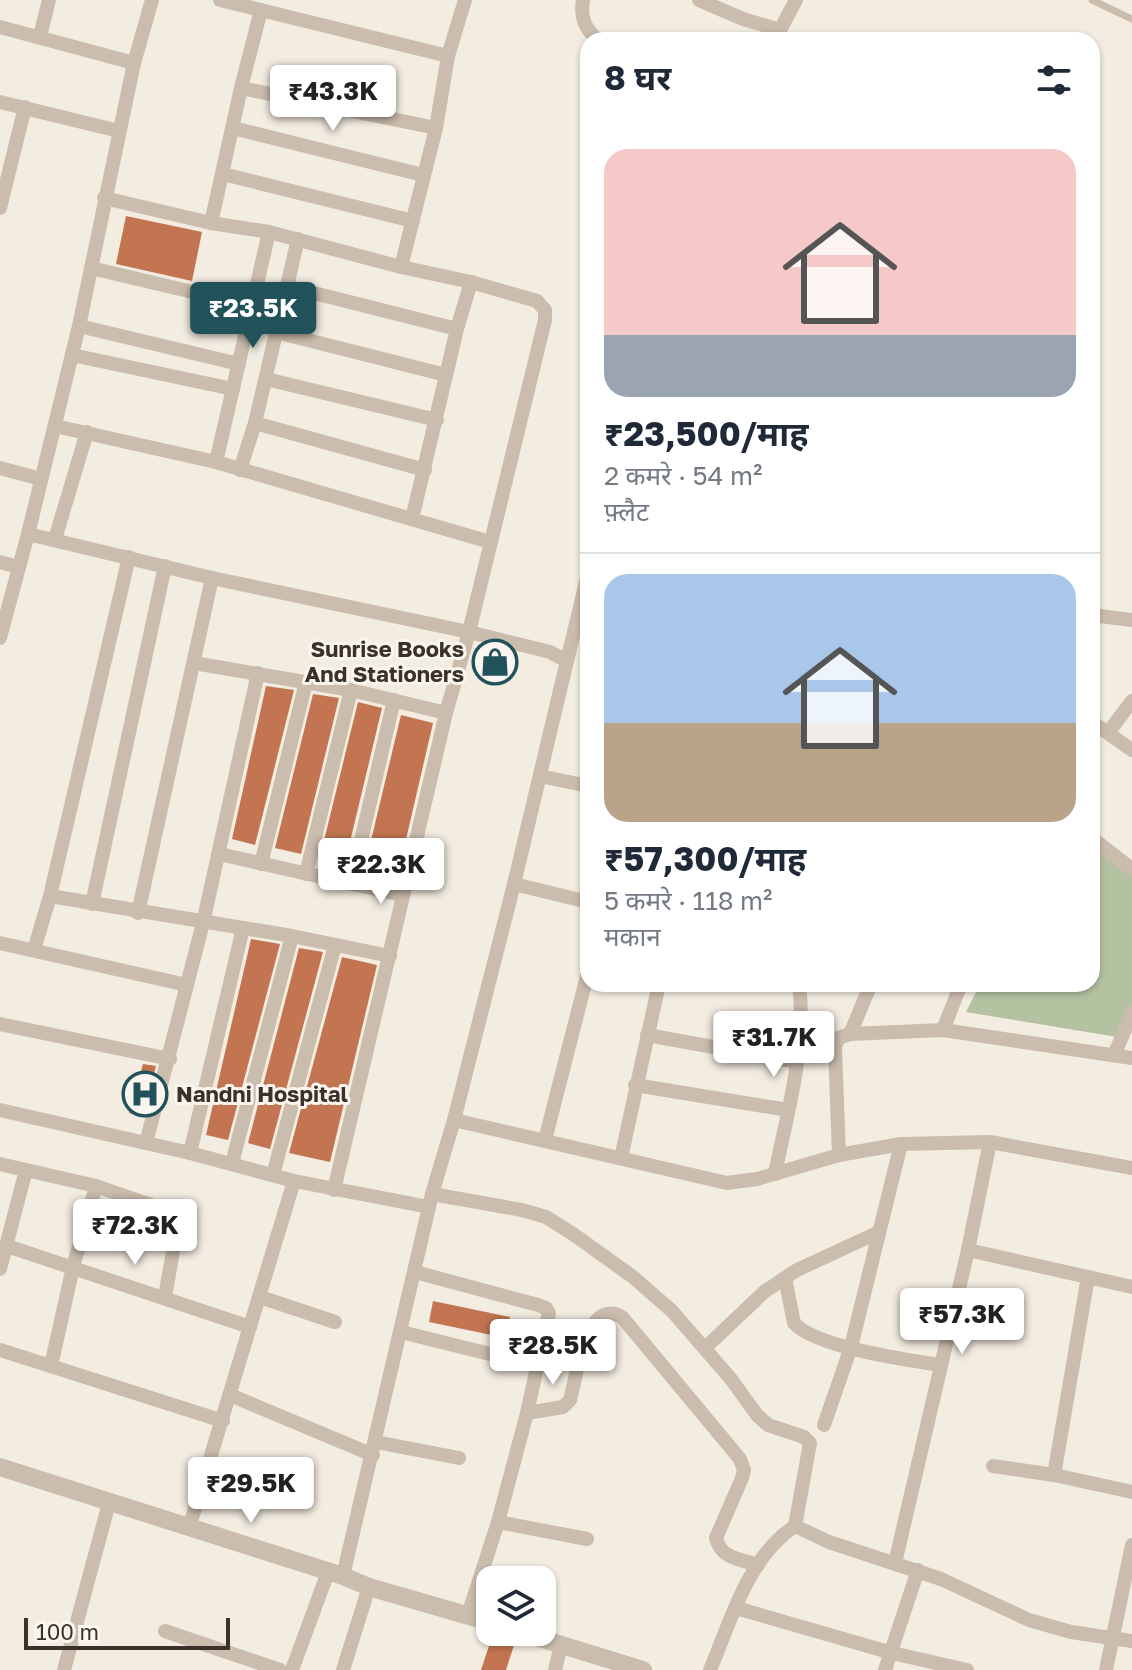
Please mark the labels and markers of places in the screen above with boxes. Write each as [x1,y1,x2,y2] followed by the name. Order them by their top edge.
[268,65,398,133] pin: ₹43.3K
[188,282,318,350] pin: ₹23.5K
[305,635,464,687] place label: Sunrise Books And Stationers
[471,638,519,686] shop icon: Sunrise Books And Stationers
[316,838,446,906] pin: ₹22.3K
[709,1011,839,1079] pin: ₹31.7K
[121,1070,169,1118] hospital icon: Nandni Hospital
[176,1080,348,1107] place label: Nandni Hospital
[70,1199,200,1267] pin: ₹72.3K
[897,1288,1027,1356] pin: ₹57.3K
[488,1319,618,1387] pin: ₹28.5K
[186,1457,316,1525] pin: ₹29.5K

